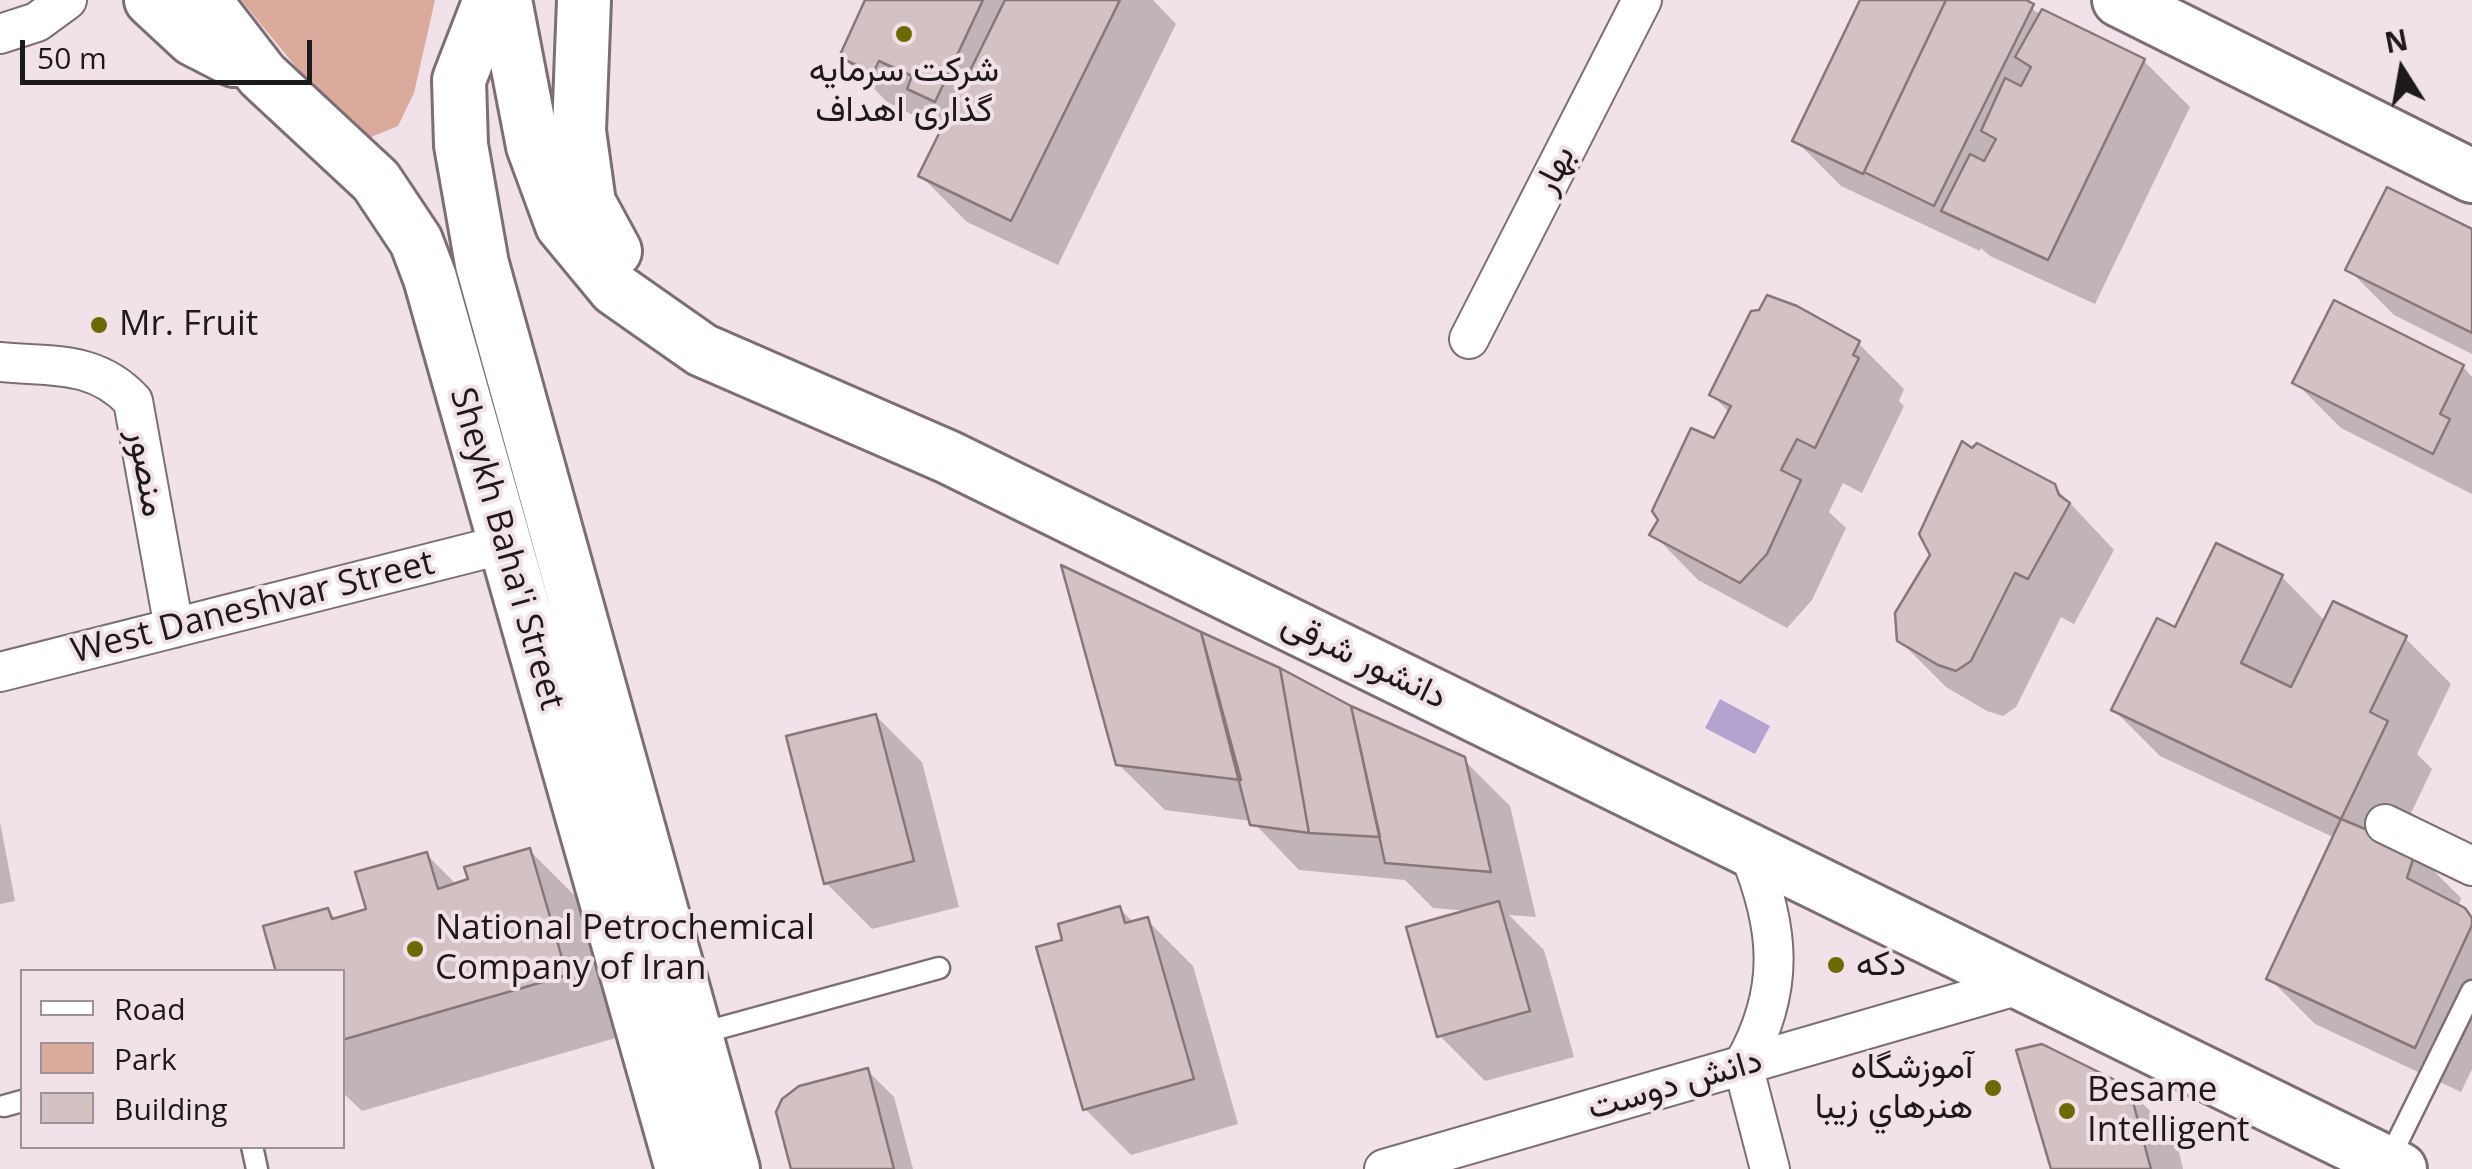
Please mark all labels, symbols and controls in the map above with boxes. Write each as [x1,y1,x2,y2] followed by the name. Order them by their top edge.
[25,20,318,82] scale bar
[2352,20,2452,120] north arrow
[2381,20,2411,61] text: N
[893,23,915,45] marker: شرکت سرمایه گذاری اهداف
[37,37,107,78] text: 50 m
[809,50,999,132] place label: شرکت سرمایه گذاری اهداف
[1525,139,1585,201] street label: بهار
[119,304,258,346] place label: Mr. Fruit
[88,314,110,336] marker: Mr. Fruit
[440,383,572,715] street label: Sheykh Baha'i Street
[118,426,174,520] street label: منصور
[67,543,439,673] street label: West Daneshvar Street
[1275,603,1453,719] street label: دانشور شرقی
[435,908,815,990] place label: National Petrochemical Company of Iran
[404,938,426,960] marker: National Petrochemical Company of Iran
[1856,944,1906,986] place label: دکه
[1825,954,1847,976] marker: دکه
[20,969,345,1149] legend
[114,988,186,1029] text: Road
[114,1038,177,1079] text: Park
[1583,1040,1767,1130] street label: دانش دوست
[1815,1047,1973,1129] place label: آموزشگاه هنرهاي زيبا
[2087,1070,2249,1152] place label: Besame Intelligent
[1982,1077,2004,1099] marker: آموزشگاه هنرهاي زيبا
[114,1088,228,1129] text: Building
[2056,1100,2078,1122] marker: Besame Intelligent

